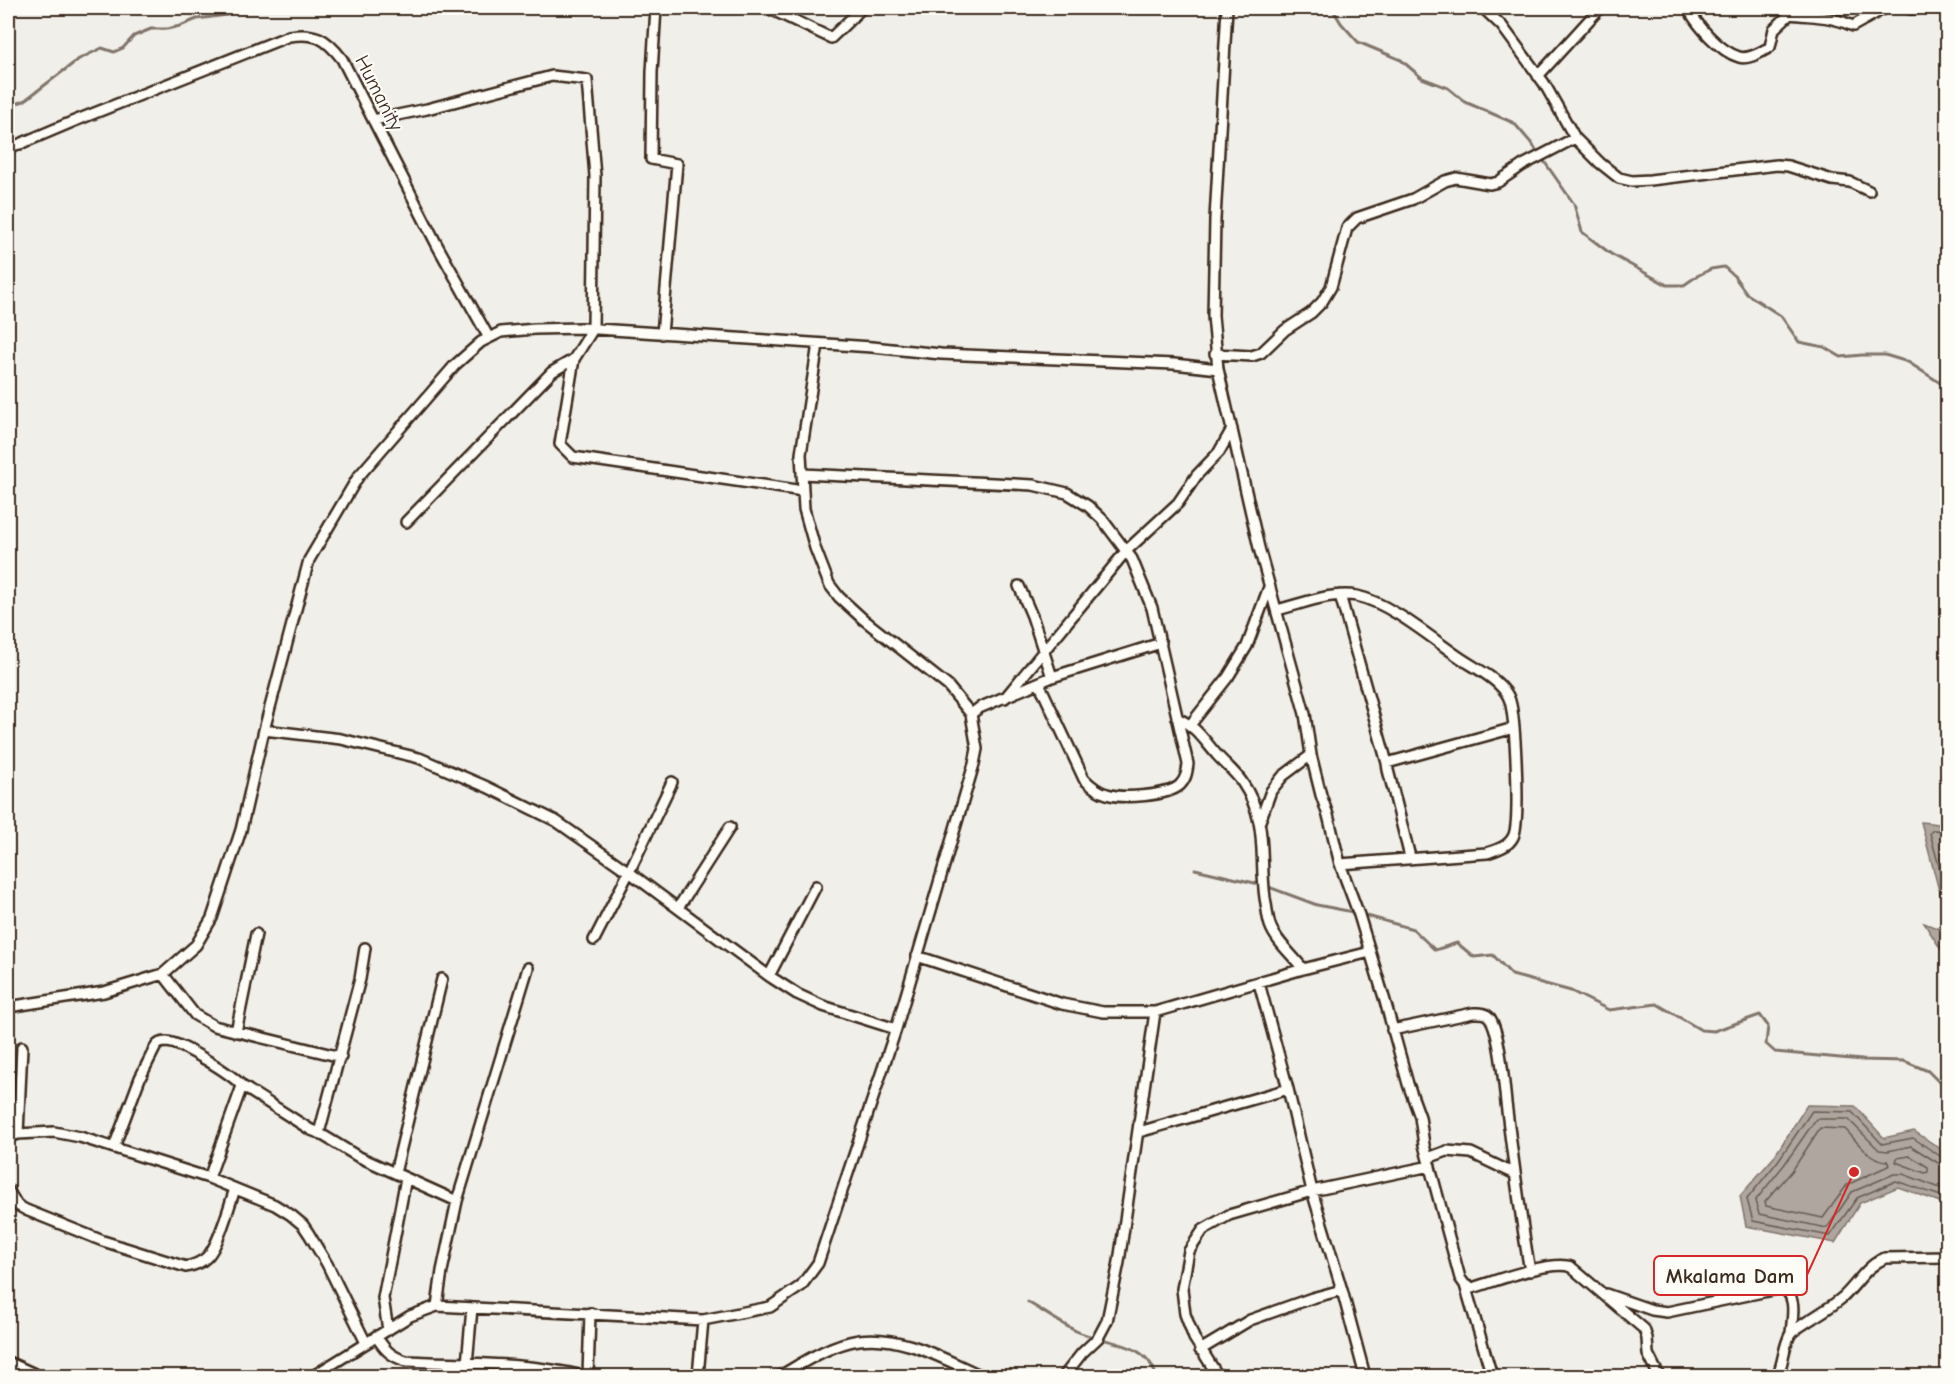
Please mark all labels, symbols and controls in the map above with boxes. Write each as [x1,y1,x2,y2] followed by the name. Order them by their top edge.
[350,51,408,135] street label: Humanity
[1654,1256,1807,1295] callout: Mkalama Dam
[1666,1264,1794,1288] text: Mkalama Dam

